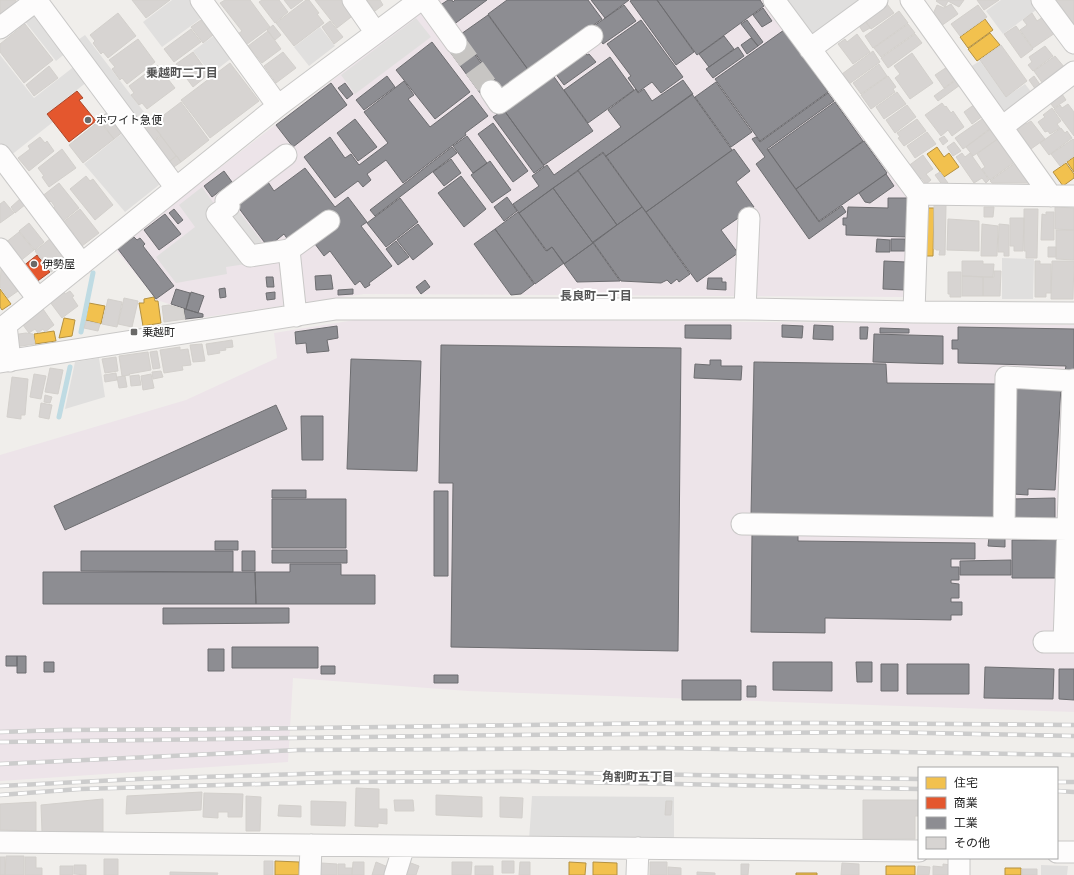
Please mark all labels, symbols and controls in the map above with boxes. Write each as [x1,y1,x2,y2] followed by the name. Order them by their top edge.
[146,65,218,79] district label: 乗越町二丁目
[96,113,163,126] place label: ホワイト急便
[83,115,93,125] marker: ホワイト急便
[42,257,75,270] place label: 伊勢屋
[29,259,39,269] marker: 伊勢屋
[560,288,632,302] district label: 長良町一丁目
[142,325,175,338] place label: 乗越町
[129,327,139,337] marker: 乗越町
[918,767,1058,859] legend
[602,769,674,783] district label: 角割町五丁目
[954,775,978,789] text: 住宅
[954,795,978,809] text: 商業
[954,815,978,829] text: 工業
[954,835,990,849] text: その他

